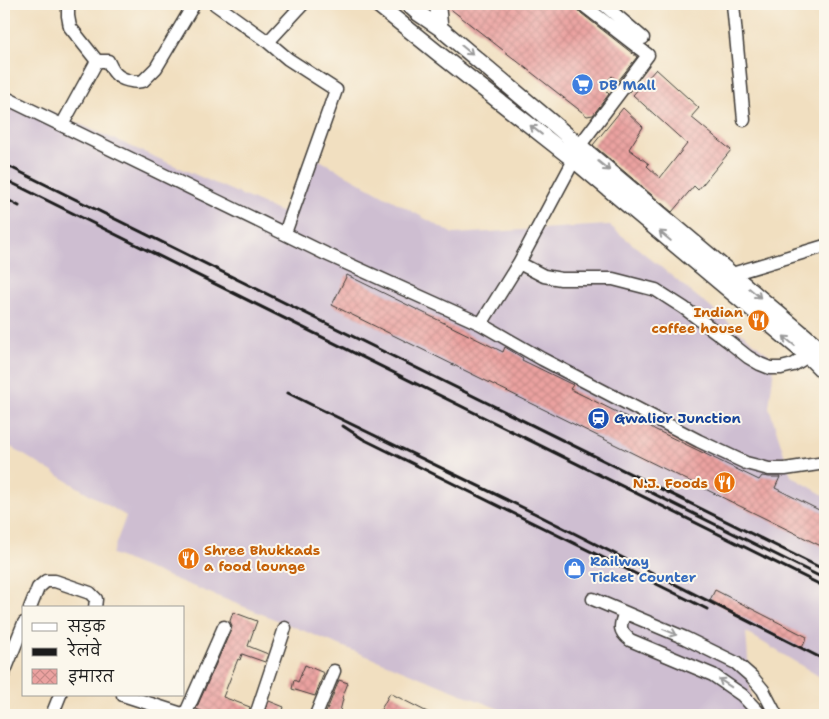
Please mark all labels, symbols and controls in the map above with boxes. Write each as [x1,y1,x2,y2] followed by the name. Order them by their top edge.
[460,44,473,56] one-way arrow
[571,73,595,97] supermarket icon: DB Mall
[599,76,656,94] place label: DB Mall
[529,125,543,135] one-way arrow
[598,160,611,171] one-way arrow
[658,230,671,242] one-way arrow
[748,288,761,299] one-way arrow
[651,303,743,337] place label: Indian coffee house
[747,308,771,332] restaurant icon: Indian coffee house
[783,335,796,346] one-way arrow
[586,406,610,430] station icon: Gwalior Junction
[614,409,741,427] place label: Gwalior Junction
[712,471,736,495] restaurant icon: N.J. Foods
[633,474,708,492] place label: N.J. Foods
[204,541,320,575] place label: Shree Bhukkads a food lounge
[176,546,200,570] restaurant icon: Shree Bhukkads a food lounge
[590,552,697,586] place label: Railway Ticket Counter
[562,557,586,581] shop icon: Railway Ticket Counter
[22,606,185,696] legend
[67,617,106,637] text: सड़क
[662,627,677,637] one-way arrow
[66,637,102,661] text: रेलवे
[68,667,115,687] text: इमारत
[718,677,732,688] one-way arrow

